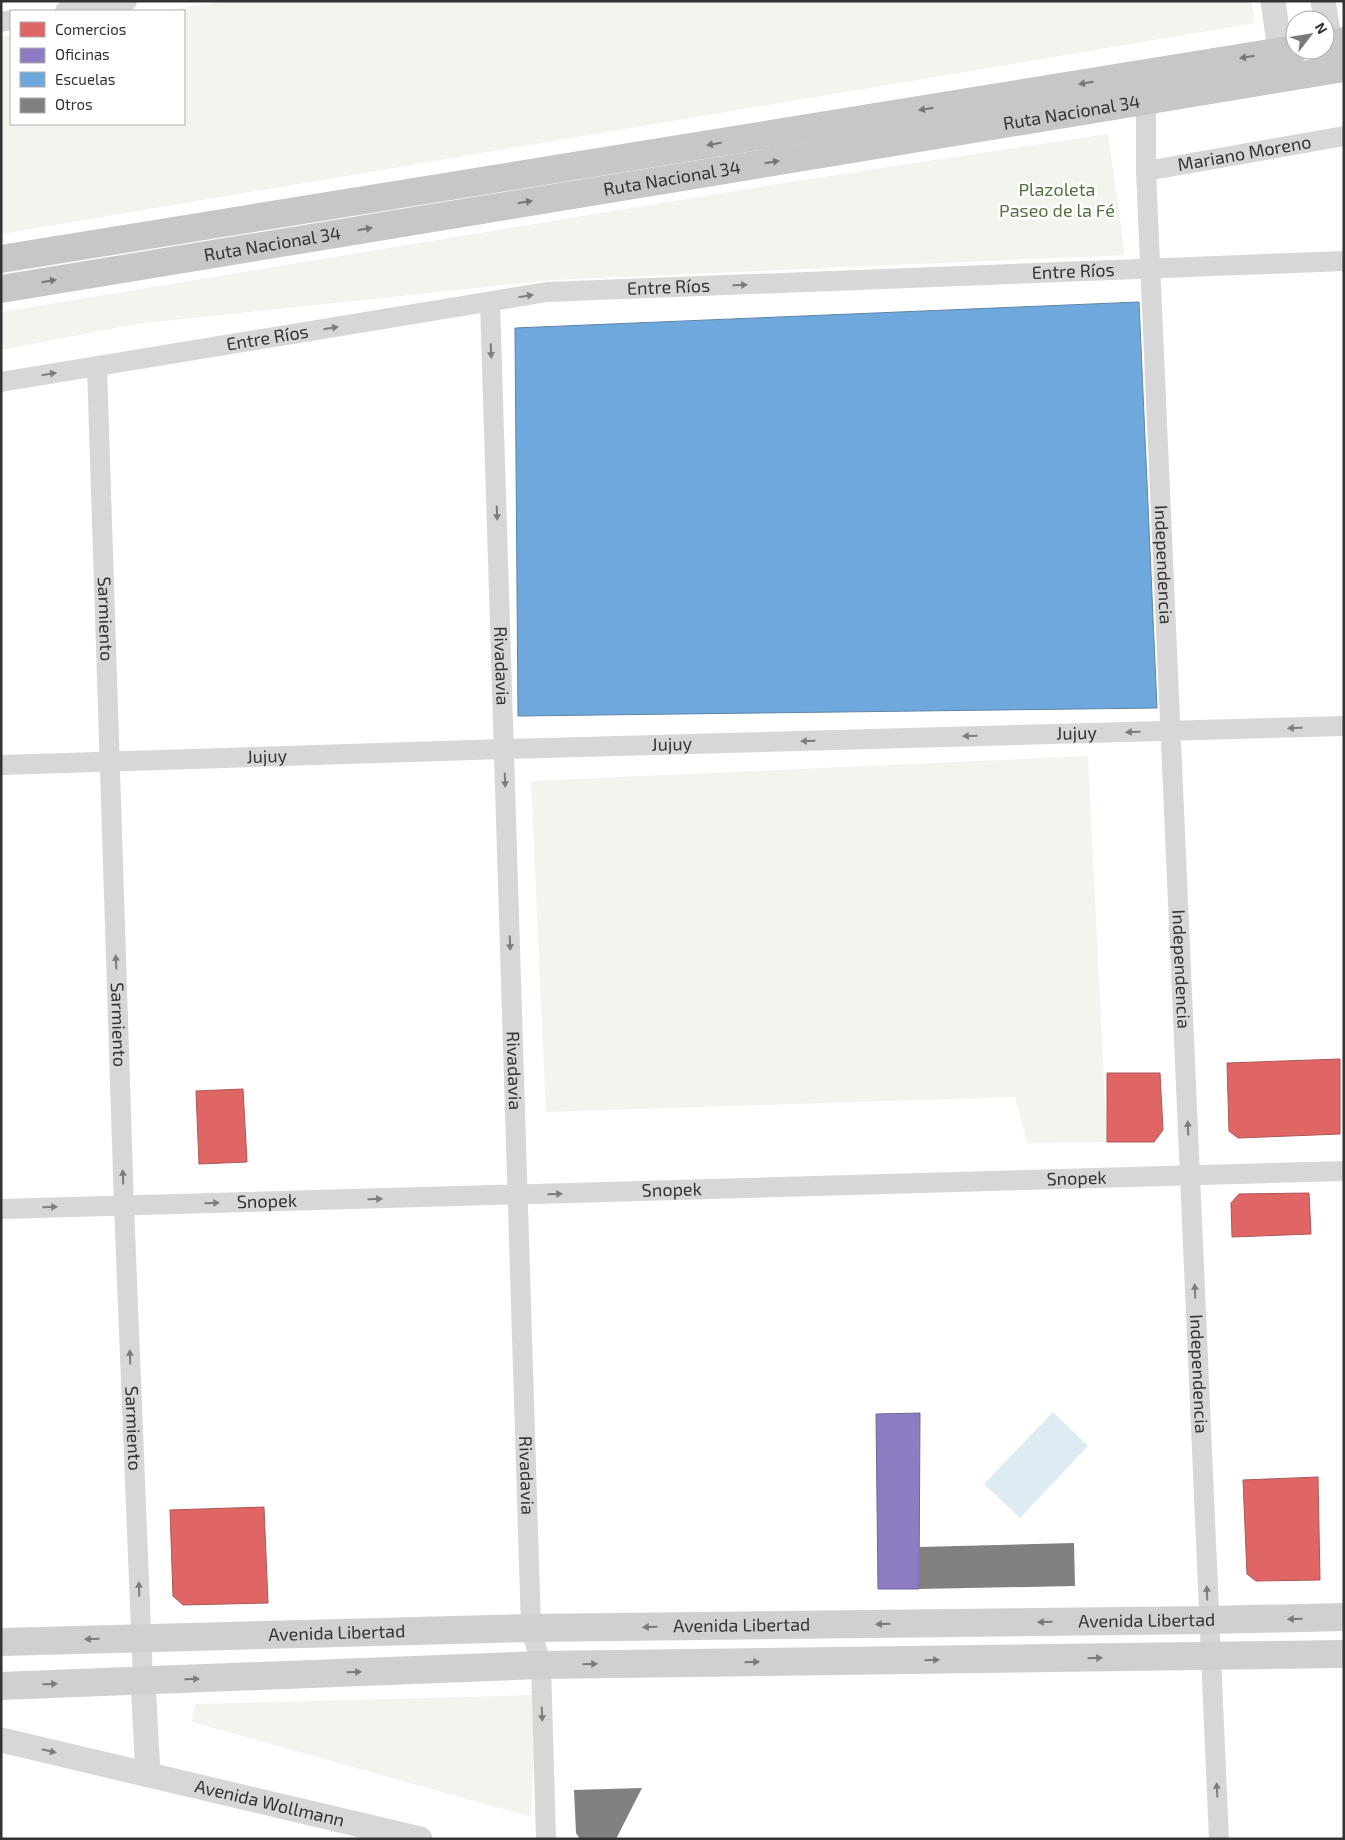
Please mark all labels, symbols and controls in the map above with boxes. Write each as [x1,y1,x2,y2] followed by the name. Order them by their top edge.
[10,10,185,125] legend
[1285,10,1335,60] north arrow
[1312,19,1331,37] text: N
[55,20,126,38] text: Comercios
[55,45,110,63] text: Oficinas
[1239,54,1255,62] one-way arrow
[55,70,115,88] text: Escuelas
[1078,80,1094,88] one-way arrow
[1001,90,1142,134] street label: Ruta Nacional 34
[55,95,93,113] text: Otros
[918,106,934,114] one-way arrow
[1176,130,1313,175] street label: Mariano Moreno
[705,140,721,148] one-way arrow
[602,155,742,200] street label: Ruta Nacional 34
[764,157,780,165] one-way arrow
[999,178,1115,221] park label: Plazoleta Paseo de la Fé
[518,198,534,206] one-way arrow
[202,221,342,265] street label: Ruta Nacional 34
[357,224,373,232] one-way arrow
[1031,258,1115,283] street label: Entre Ríos
[627,274,710,299] street label: Entre Ríos
[42,276,58,284] one-way arrow
[732,280,748,288] one-way arrow
[518,291,534,299] one-way arrow
[224,319,310,355] street label: Entre Ríos
[323,324,339,332] one-way arrow
[488,343,496,359] one-way arrow
[42,370,58,378] one-way arrow
[1151,504,1178,625] street label: Independencia
[493,505,501,521] one-way arrow
[94,576,118,662] street label: Sarmiento
[490,626,514,706] street label: Rivadavia
[1056,721,1098,744] street label: Jujuy
[1287,724,1303,732] one-way arrow
[1124,728,1140,736] one-way arrow
[651,732,693,755] street label: Jujuy
[962,733,978,741] one-way arrow
[799,737,815,745] one-way arrow
[246,744,288,767] street label: Jujuy
[501,773,509,789] one-way arrow
[1168,909,1196,1029] street label: Independencia
[506,935,514,951] one-way arrow
[112,954,120,970] one-way arrow
[107,982,132,1067] street label: Sarmiento
[503,1031,527,1110] street label: Rivadavia
[1183,1120,1191,1136] one-way arrow
[1046,1166,1107,1189] street label: Snopek
[119,1169,127,1185] one-way arrow
[641,1177,702,1201] street label: Snopek
[237,1189,297,1212] street label: Snopek
[547,1189,563,1197] one-way arrow
[367,1194,383,1202] one-way arrow
[205,1199,221,1207] one-way arrow
[42,1203,58,1211] one-way arrow
[1190,1282,1198,1298] one-way arrow
[1186,1314,1213,1434] street label: Independencia
[126,1349,134,1365] one-way arrow
[121,1386,147,1471] street label: Sarmiento
[515,1436,539,1515] street label: Rivadavia
[135,1581,143,1597] one-way arrow
[1203,1585,1211,1601] one-way arrow
[1078,1608,1216,1632] street label: Avenida Libertad
[673,1613,810,1636] street label: Avenida Libertad
[1287,1615,1303,1623] one-way arrow
[1037,1618,1053,1626] one-way arrow
[268,1619,406,1645] street label: Avenida Libertad
[874,1620,890,1628] one-way arrow
[642,1623,658,1631] one-way arrow
[84,1636,100,1644] one-way arrow
[1087,1653,1103,1661] one-way arrow
[924,1656,940,1664] one-way arrow
[744,1658,760,1666] one-way arrow
[582,1660,598,1668] one-way arrow
[346,1668,362,1676] one-way arrow
[184,1674,200,1682] one-way arrow
[42,1680,58,1688] one-way arrow
[539,1706,547,1722] one-way arrow
[41,1747,56,1755] one-way arrow
[193,1774,347,1831] street label: Avenida Wollmann
[1213,1782,1221,1798] one-way arrow

